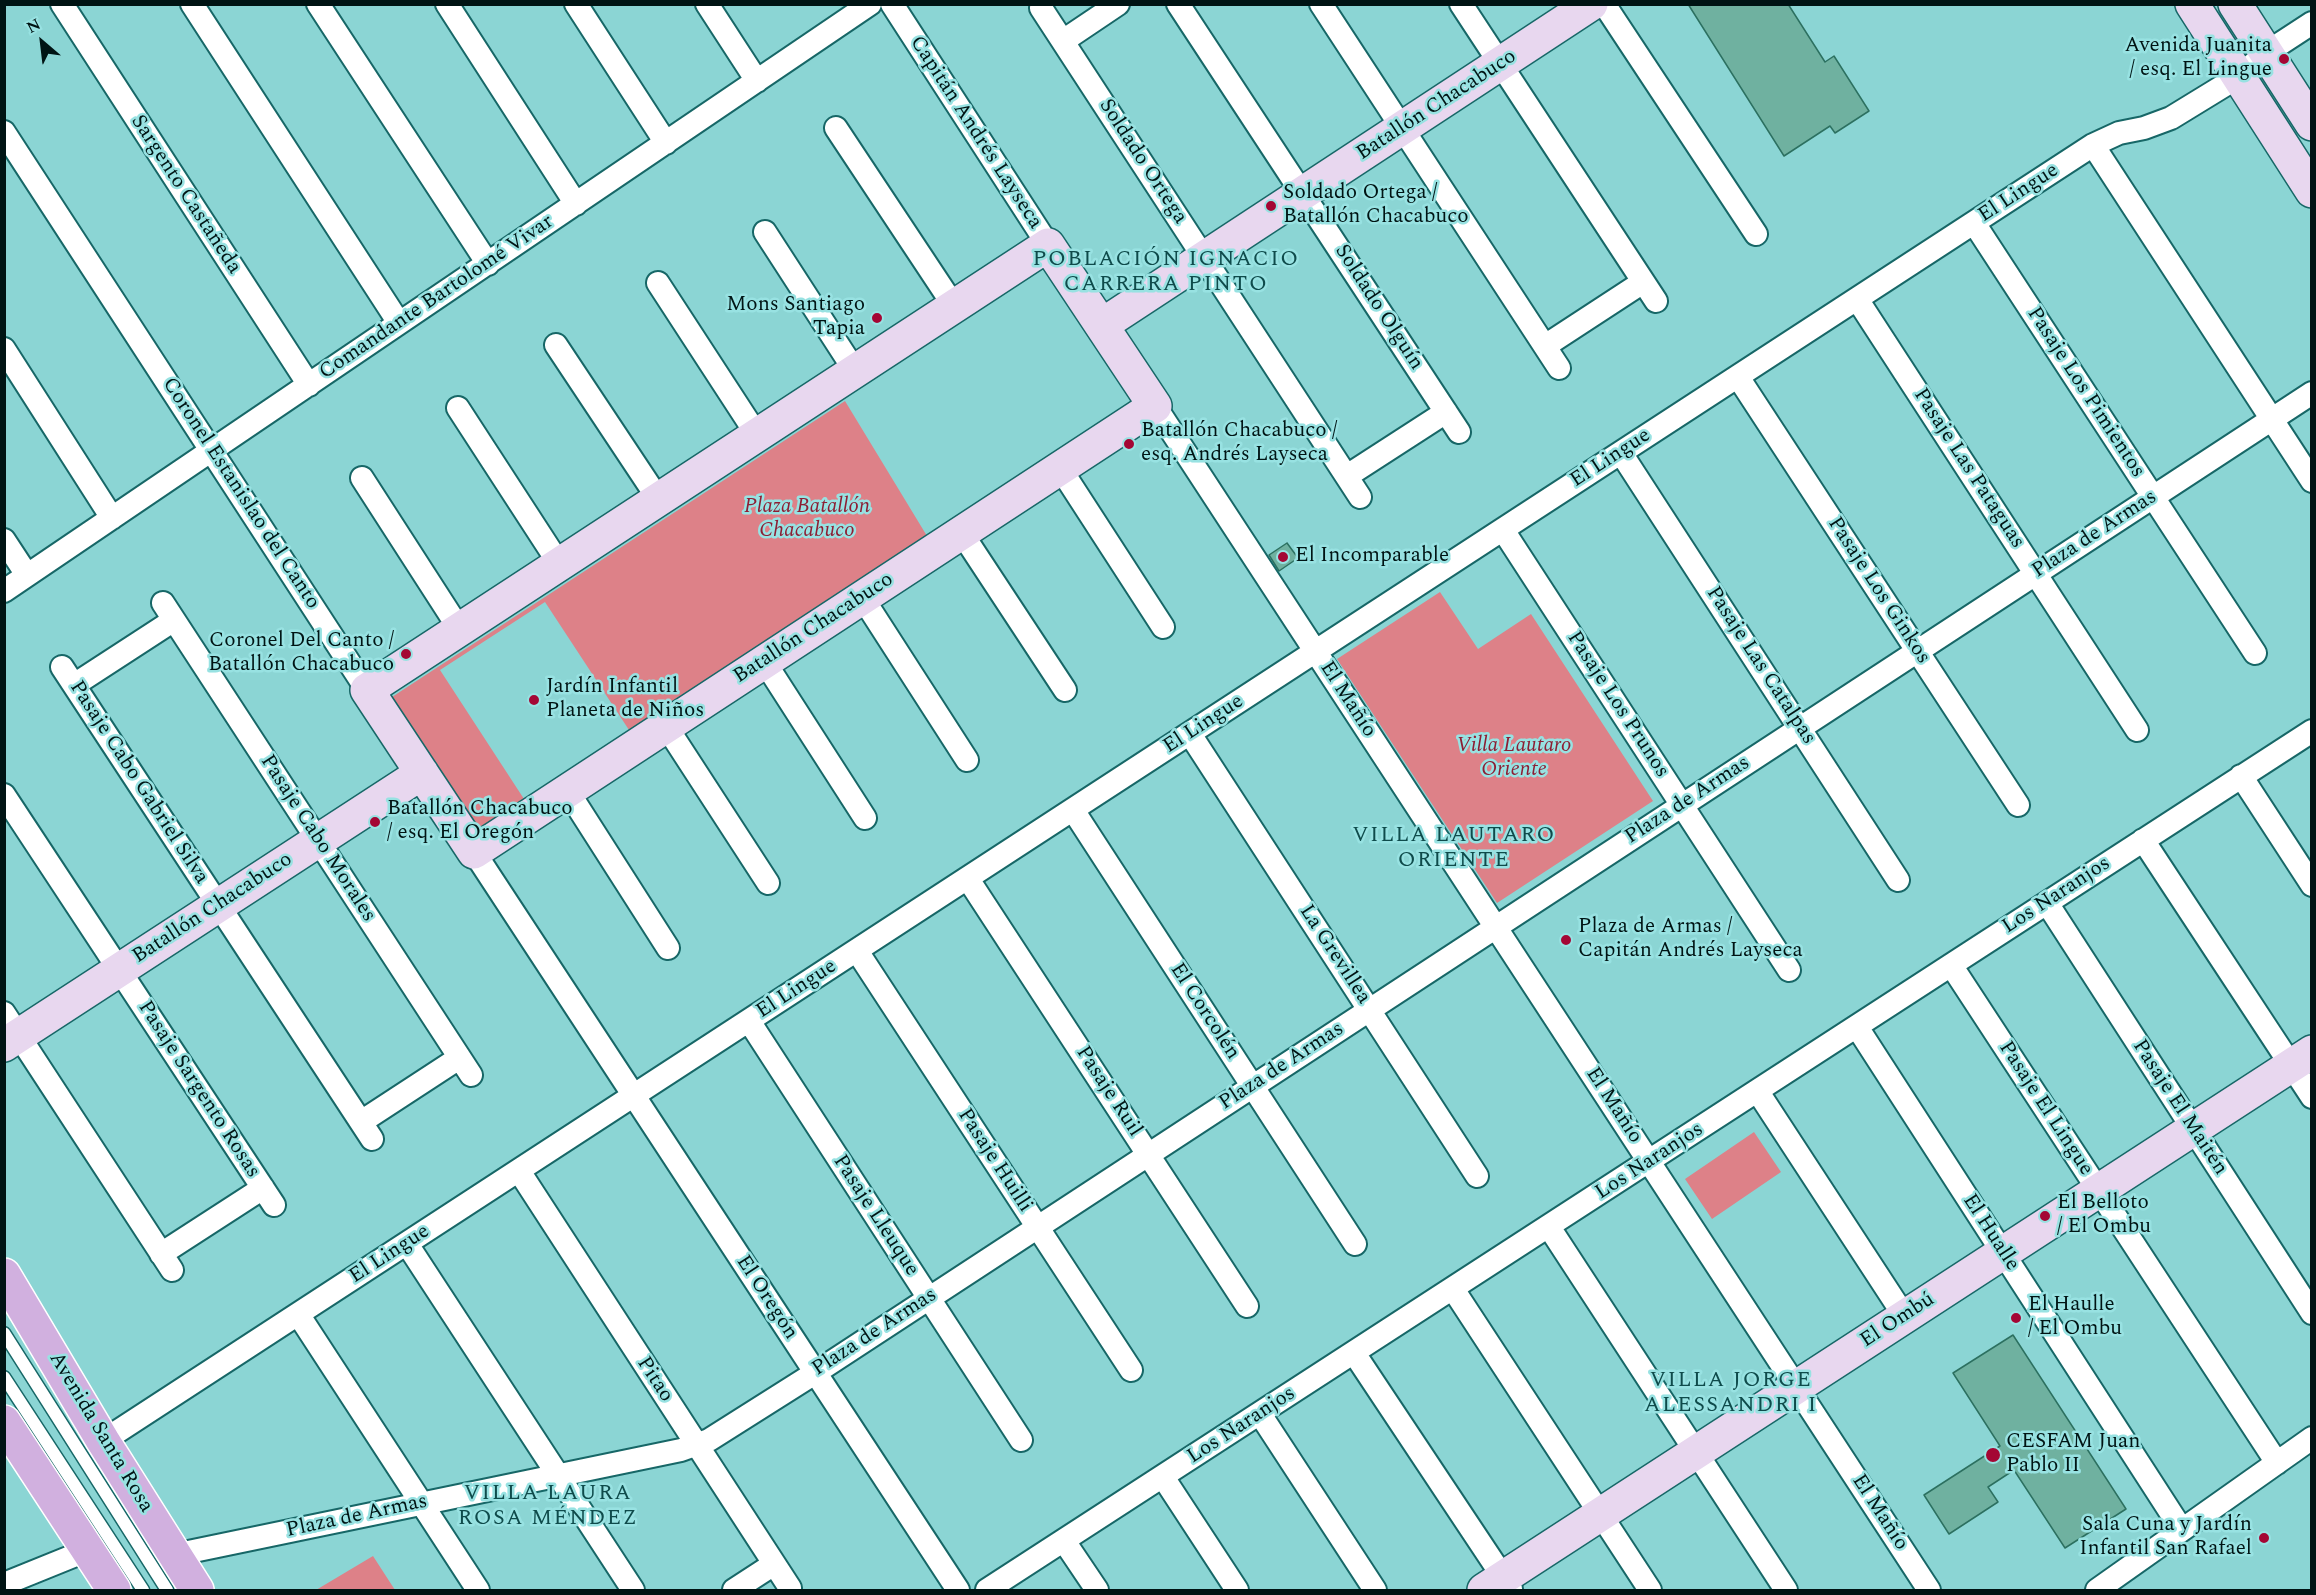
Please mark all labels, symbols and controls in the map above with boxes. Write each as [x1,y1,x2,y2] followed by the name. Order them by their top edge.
[12,12,72,72] north arrow
[22,12,45,40] text: N
[903,32,1047,234] street label: Capitán Andrés Layseca
[2124,34,2272,84] place label: Avenida Juanita / esq. El Lingue
[1352,45,1522,167] street label: Batallón Chacabuco
[2277,52,2291,66] marker: Avenida Juanita / esq. El Lingue
[1092,95,1192,229] street label: Soldado Ortega
[124,111,246,279] street label: Sargento Castañeda
[1974,159,2064,229] street label: El Lingue
[1283,181,1469,231] place label: Soldado Ortega / Batallón Chacabuco
[1264,199,1278,213] marker: Soldado Ortega / Batallón Chacabuco
[315,210,559,386] street label: Comandante Bartolomé Vivar
[1328,241,1428,375] street label: Soldado Olguín
[1033,248,1299,300] district label: POBLACIÓN IGNACIO CARRERA PINTO
[726,293,865,343] place label: Mons Santiago Tapia
[2020,303,2150,483] street label: Pasaje Los Pimientos
[870,311,884,325] marker: Mons Santiago Tapia
[156,374,324,614] street label: Coronel Estanislao del Canto
[1907,384,2029,554] street label: Pasaje Las Pataguas
[1141,419,1337,469] place label: Batallón Chacabuco / esq. Andrés Layseca
[1566,424,1656,494] street label: El Lingue
[1122,437,1136,451] marker: Batallón Chacabuco / esq. Andrés Layseca
[2028,485,2162,585] street label: Plaza de Armas
[744,495,870,545] park label: Plaza Batallón Chacabuco
[1821,513,1935,669] street label: Pasaje Los Ginkos
[1295,544,1449,570] place label: El Incomparable
[1276,550,1290,564] marker: El Incomparable
[729,568,899,690] street label: Batallón Chacabuco
[1700,582,1820,750] street label: Pasaje Las Catalpas
[1560,627,1674,783] street label: Pasaje Los Prunos
[208,629,394,679] place label: Coronel Del Canto / Batallón Chacabuco
[399,647,413,661] marker: Coronel Del Canto / Batallón Chacabuco
[1313,657,1381,743] street label: El Mañío
[546,675,704,725] place label: Jardín Infantil Planeta de Niños
[63,677,213,889] street label: Pasaje Cabo Gabriel Silva
[1159,690,1249,760] street label: El Lingue
[527,693,541,707] marker: Jardín Infantil Planeta de Niños
[1456,734,1572,784] park label: Villa Lautaro Oriente
[254,751,380,927] street label: Pasaje Cabo Morales
[1621,751,1755,851] street label: Plaza de Armas
[387,797,573,847] place label: Batallón Chacabuco / esq. El Oregón
[368,815,382,829] marker: Batallón Chacabuco / esq. El Oregón
[1352,824,1556,876] district label: VILLA LAUTARO ORIENTE
[128,848,298,970] street label: Batallón Chacabuco
[1998,852,2116,940] street label: Los Naranjos
[1293,901,1375,1009] street label: La Grevillea
[1578,915,1803,965] place label: Plaza de Armas / Capitán Andrés Layseca
[1559,933,1573,947] marker: Plaza de Armas / Capitán Andrés Layseca
[752,955,842,1025] street label: El Lingue
[1163,959,1245,1065] street label: El Corcolén
[131,997,265,1183] street label: Pasaje Sargento Rosas
[1215,1017,1349,1117] street label: Plaza de Armas
[2126,1036,2232,1180] street label: Pasaje El Maitén
[1992,1037,2098,1181] street label: Pasaje El Lingue
[1069,1042,1147,1142] street label: Pasaje Ruil
[1579,1063,1647,1149] street label: El Mañío
[951,1104,1037,1218] street label: Pasaje Huilli
[1591,1118,1709,1206] street label: Los Naranjos
[826,1151,924,1281] street label: Pasaje Lleuque
[1956,1190,2024,1276] street label: El Hualle
[2057,1191,2151,1241] place label: El Belloto / El Ombu
[2038,1209,2052,1223] marker: El Belloto / El Ombu
[345,1220,435,1290] street label: El Lingue
[729,1251,803,1345] street label: El Oregón
[808,1283,942,1383] street label: Plaza de Armas
[1856,1288,1940,1354] street label: El Ombú
[2028,1293,2122,1343] place label: El Haulle / El Ombu
[2009,1311,2023,1325] marker: El Haulle / El Ombu
[42,1348,158,1518] street label: Avenida Santa Rosa
[630,1353,678,1407] street label: Pitao
[1644,1369,1818,1420] district label: VILLA JORGE ALESSANDRI I
[1183,1382,1301,1470] street label: Los Naranjos
[2006,1430,2140,1480] place label: CESFAM Juan Pablo II
[1984,1446,2002,1464] marker: CESFAM Juan Pablo II
[1845,1470,1913,1556] street label: El Mañío
[458,1482,638,1534] district label: VILLA LAURA ROSA MÉNDEZ
[284,1490,430,1544] street label: Plaza de Armas
[2079,1513,2252,1563] place label: Sala Cuna y Jardín Infantil San Rafael
[2257,1531,2271,1545] marker: Sala Cuna y Jardín Infantil San Rafael

